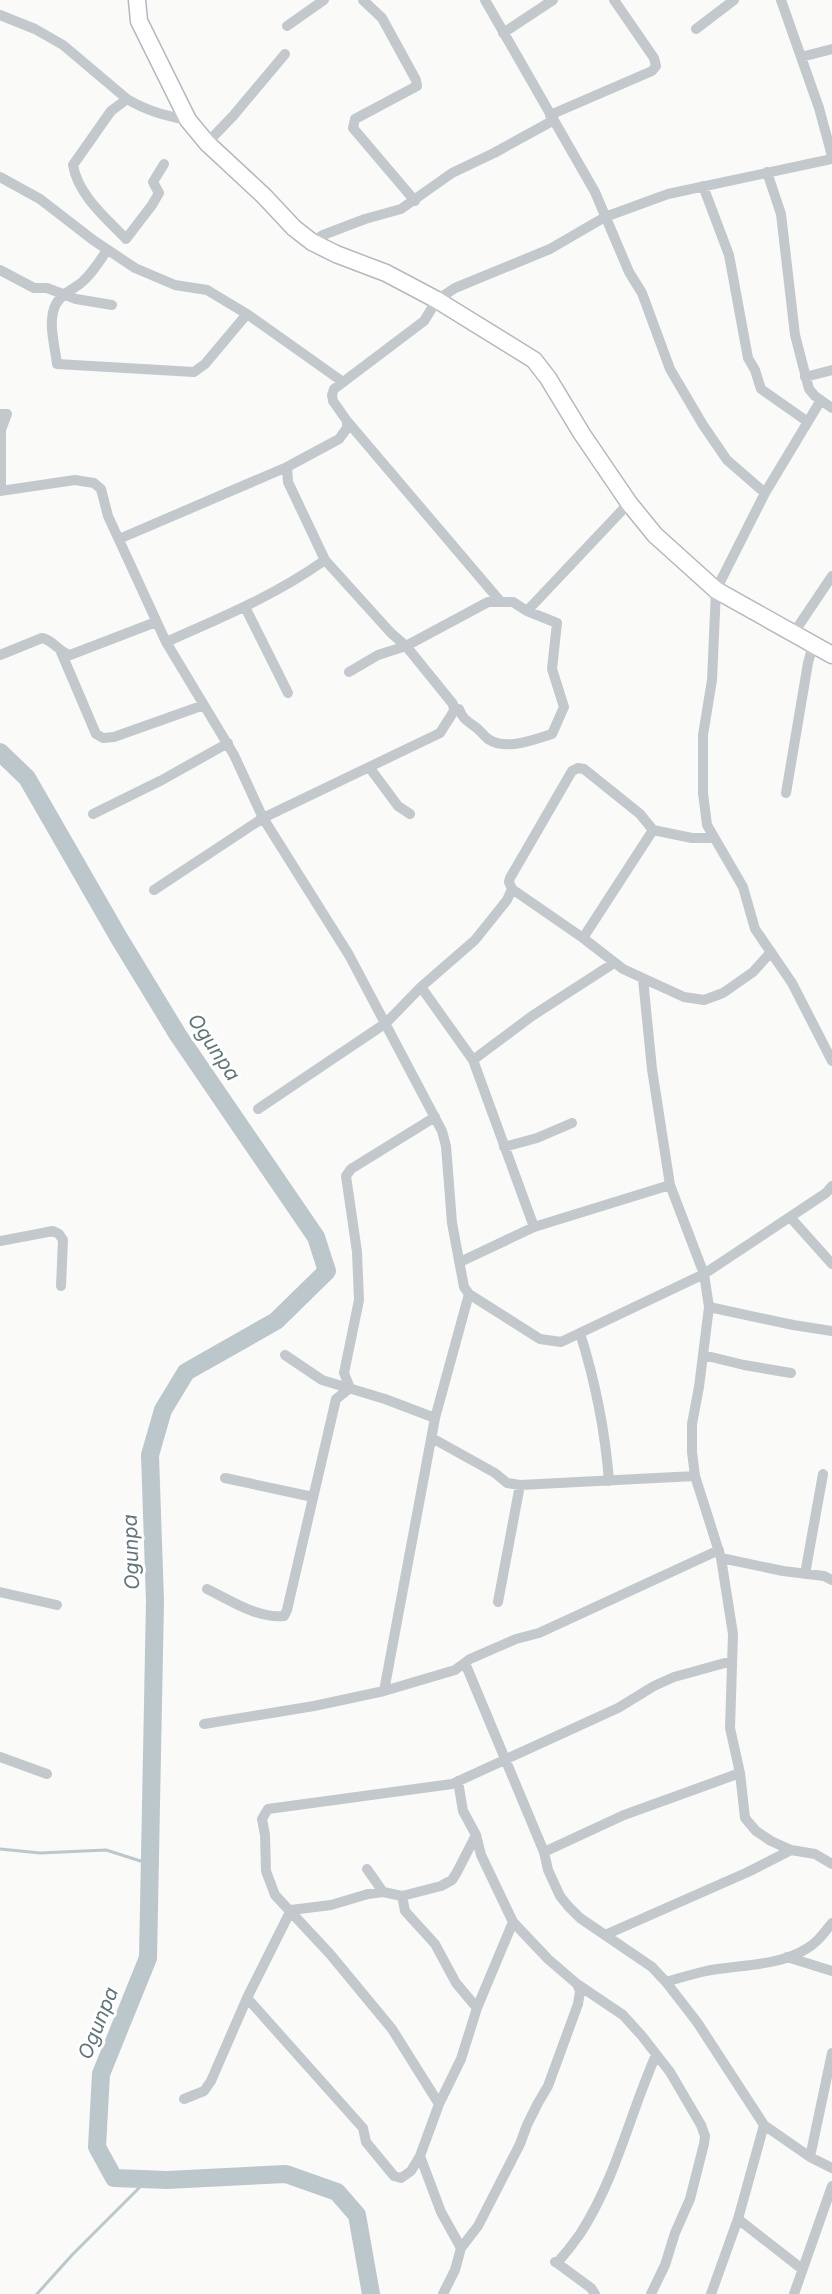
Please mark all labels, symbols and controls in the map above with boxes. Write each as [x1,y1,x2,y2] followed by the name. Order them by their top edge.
[183,1009,245,1085] water label: Ogunpa
[118,1514,144,1590] water label: Ogunpa
[73,1983,123,2063] water label: Ogunpa

